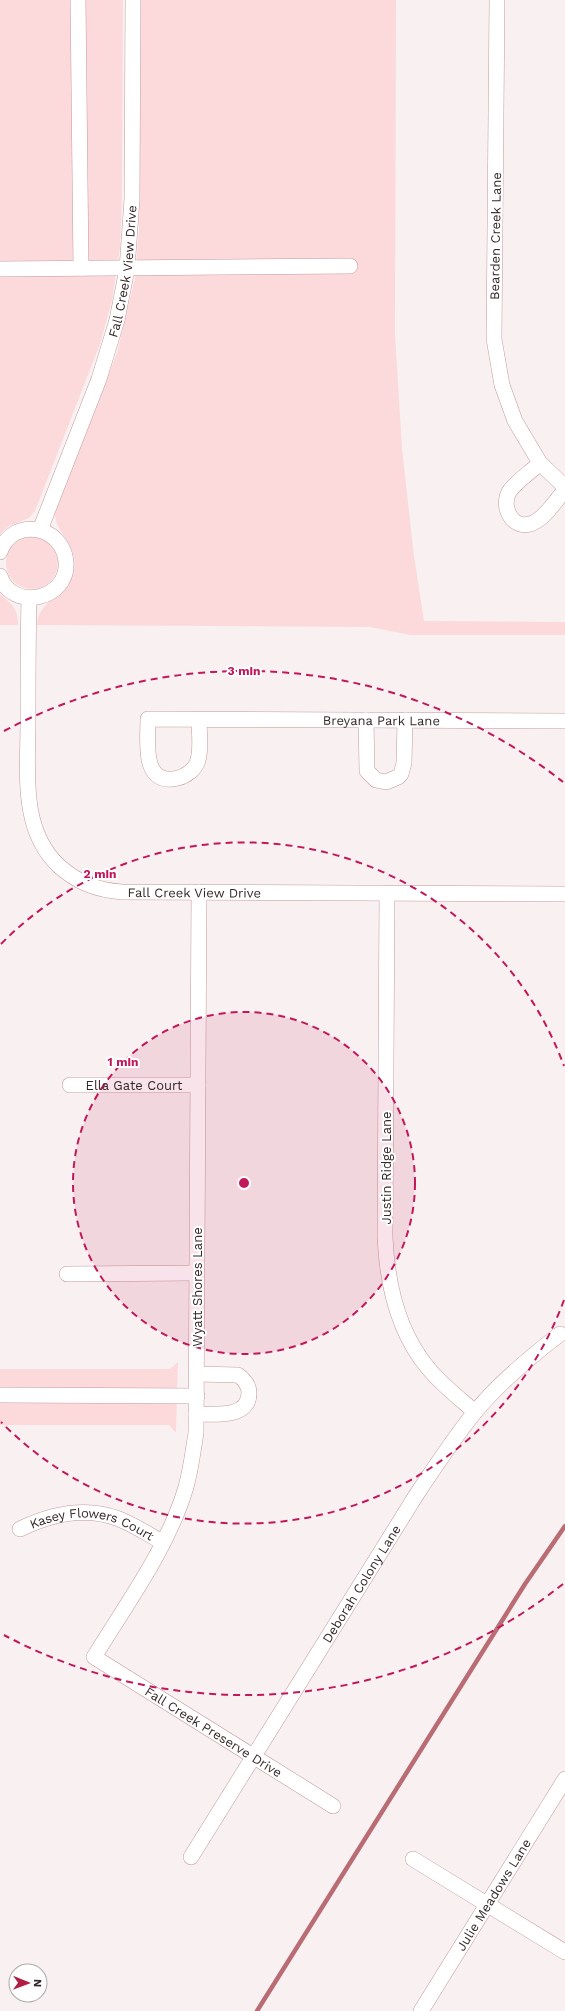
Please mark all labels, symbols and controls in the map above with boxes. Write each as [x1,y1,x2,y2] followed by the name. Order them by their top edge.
[487,172,504,300] street label: Bearden Creek Lane
[105,205,140,339] street label: Fall Creek View Drive
[228,664,260,678] text: 3 min
[323,713,440,728] street label: Breyana Park Lane
[84,867,116,881] text: 2 min
[128,885,261,901] street label: Fall Creek View Drive
[108,1055,138,1069] text: 1 min
[86,1078,183,1093] street label: Ella Gate Court
[379,1111,394,1225] street label: Justin Ridge Lane
[237,1176,251,1190] centre of rings
[190,1227,205,1347] street label: Wyatt Shores Lane
[28,1505,157,1544] street label: Kasey Flowers Court
[319,1522,404,1645] street label: Deborah Colony Lane
[142,1684,285,1780] street label: Fall Creek Preserve Drive
[453,1836,534,1954] street label: Julie Meadows Lane
[8,1963,48,2003] north arrow
[31,1979,44,1987] text: N

